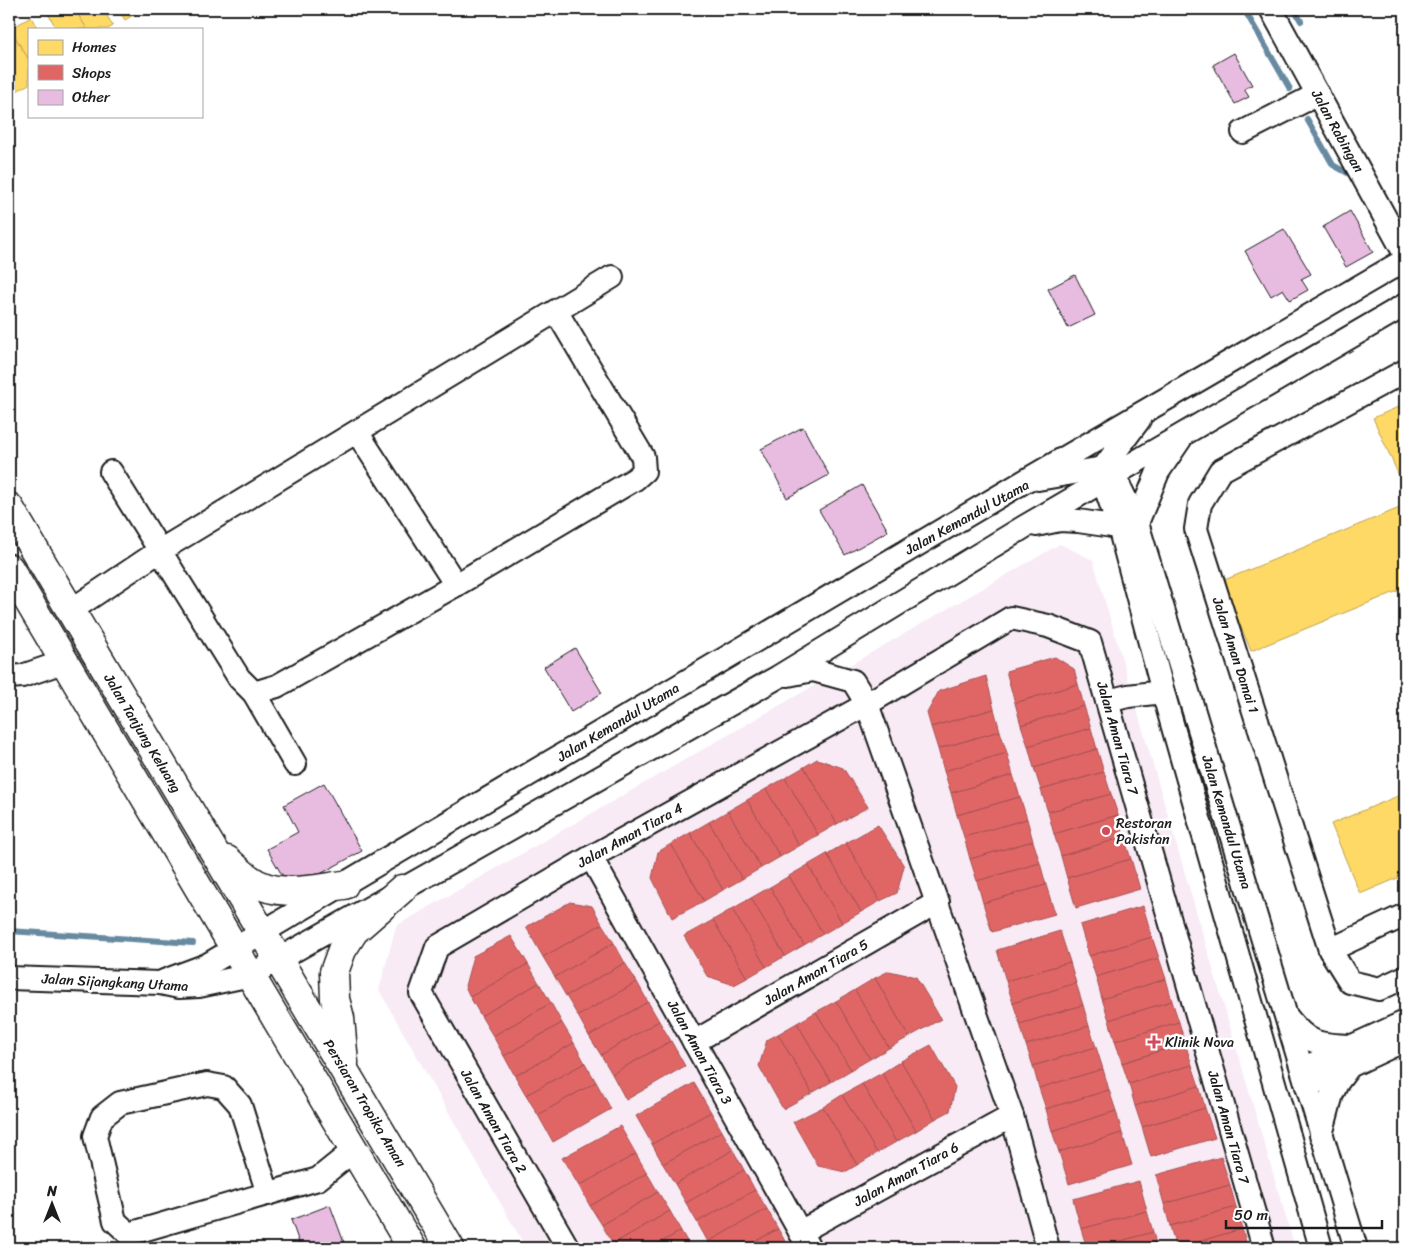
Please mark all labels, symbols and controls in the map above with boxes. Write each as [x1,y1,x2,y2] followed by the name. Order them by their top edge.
[28,28,202,118] legend
[72,34,116,60] text: Homes
[72,60,112,86] text: Shops
[72,84,111,110] text: Other
[1304,84,1371,178] street label: Jalan Rabingan
[899,473,1034,563] street label: Jalan Kemandul Utama
[1205,593,1266,716] street label: Jalan Aman Damai 1
[96,668,188,798] street label: Jalan Tanjung Keluang
[551,676,684,769] street label: Jalan Kemandul Utama
[1089,677,1146,799] street label: Jalan Aman Tiara 7
[1194,751,1259,892] street label: Jalan Kemandul Utama
[572,796,688,875] street label: Jalan Aman Tiara 4
[1116,811,1172,852] place label: Restoran Pakistan
[1100,825,1112,837] marker: Restoran Pakistan
[758,932,874,1013] street label: Jalan Aman Tiara 5
[40,966,189,999] street label: Jalan Sijangkang Utama
[660,994,739,1110] street label: Jalan Aman Tiara 3
[1165,1030,1234,1055] place label: Klinik Nova
[316,1034,413,1173] street label: Persiaran Tropika Aman
[1147,1035,1161,1049] marker: Klinik Nova
[453,1063,534,1178] street label: Jalan Aman Tiara 2
[1200,1066,1257,1188] street label: Jalan Aman Tiara 7
[848,1135,964,1214] street label: Jalan Aman Tiara 6
[46,1179,57,1204] text: N
[28,1180,78,1230] north arrow
[1226,1197,1383,1229] scale bar
[1234,1202,1269,1228] text: 50 m

